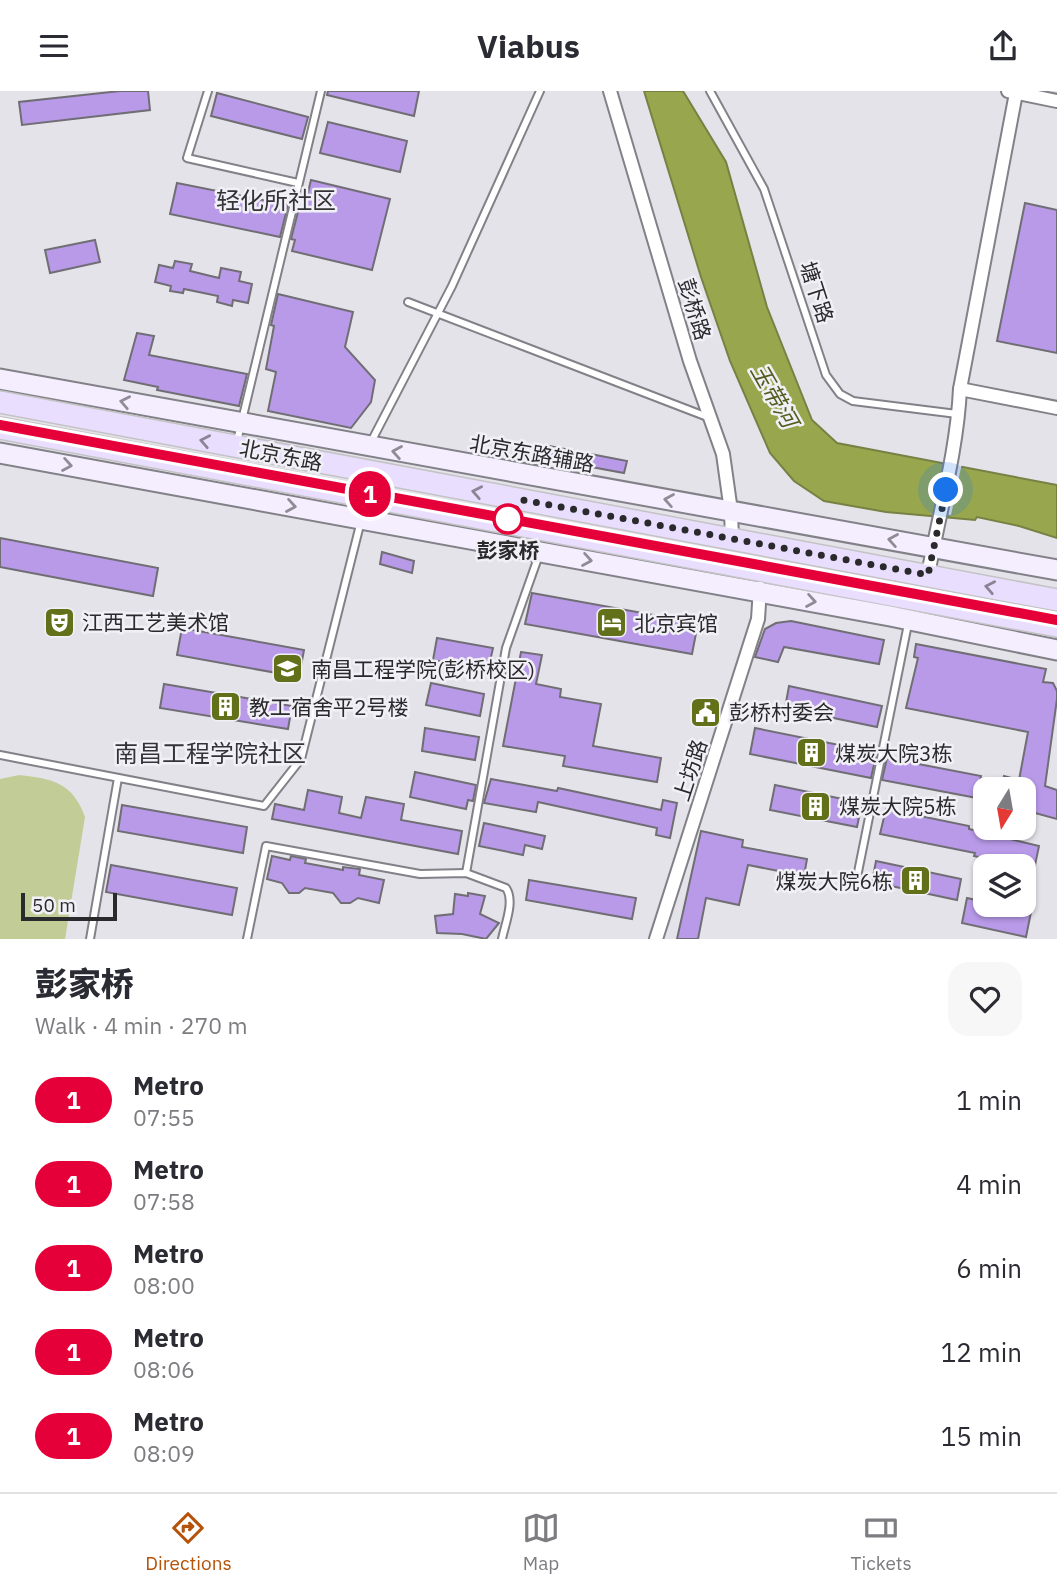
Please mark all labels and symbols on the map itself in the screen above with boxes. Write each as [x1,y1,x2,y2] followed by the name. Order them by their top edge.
[216,184,336,216] district label: 轻化所社区
[794,258,840,326] street label: 塘下路
[672,275,718,343] street label: 彭桥路
[745,358,807,436] water label: 玉带河
[119,396,131,411] one-way arrow
[468,428,596,478] street label: 北京东路辅路
[237,433,325,477] street label: 北京东路
[199,434,211,449] one-way arrow
[391,445,403,460] one-way arrow
[61,457,73,472] one-way arrow
[347,471,393,517] line badge: 1
[928,472,963,507] your location
[471,485,483,500] one-way arrow
[663,494,675,509] one-way arrow
[285,498,297,513] one-way arrow
[493,504,523,534] marker: 彭家桥
[887,534,899,549] one-way arrow
[477,536,540,564] place label: 彭家桥
[581,552,593,567] one-way arrow
[984,580,996,595] one-way arrow
[805,593,817,608] one-way arrow
[42,605,76,639] theatre icon: 江西工艺美术馆
[594,606,628,640] hotel icon: 北京宾馆
[82,608,229,636] place label: 江西工艺美术馆
[634,609,718,637] place label: 北京宾馆
[271,652,305,686] school or university icon: 南昌工程学院(彭桥校区)
[311,655,535,683] place label: 南昌工程学院(彭桥校区)
[209,690,243,724] building icon: 教工宿舍平2号楼
[249,693,409,721] place label: 教工宿舍平2号楼
[689,695,723,729] public building icon: 彭桥村委会
[729,698,834,726] place label: 彭桥村委会
[667,736,713,804] street label: 上坊路
[795,736,829,770] building icon: 煤炭大院3栋
[114,737,306,769] district label: 南昌工程学院社区
[835,739,953,767] place label: 煤炭大院3栋
[973,777,1036,840] north arrow
[799,789,833,823] building icon: 煤炭大院5栋
[839,792,957,820] place label: 煤炭大院5栋
[899,864,933,898] building icon: 煤炭大院6栋
[775,867,893,895] place label: 煤炭大院6栋
[21,890,117,922] scale bar

